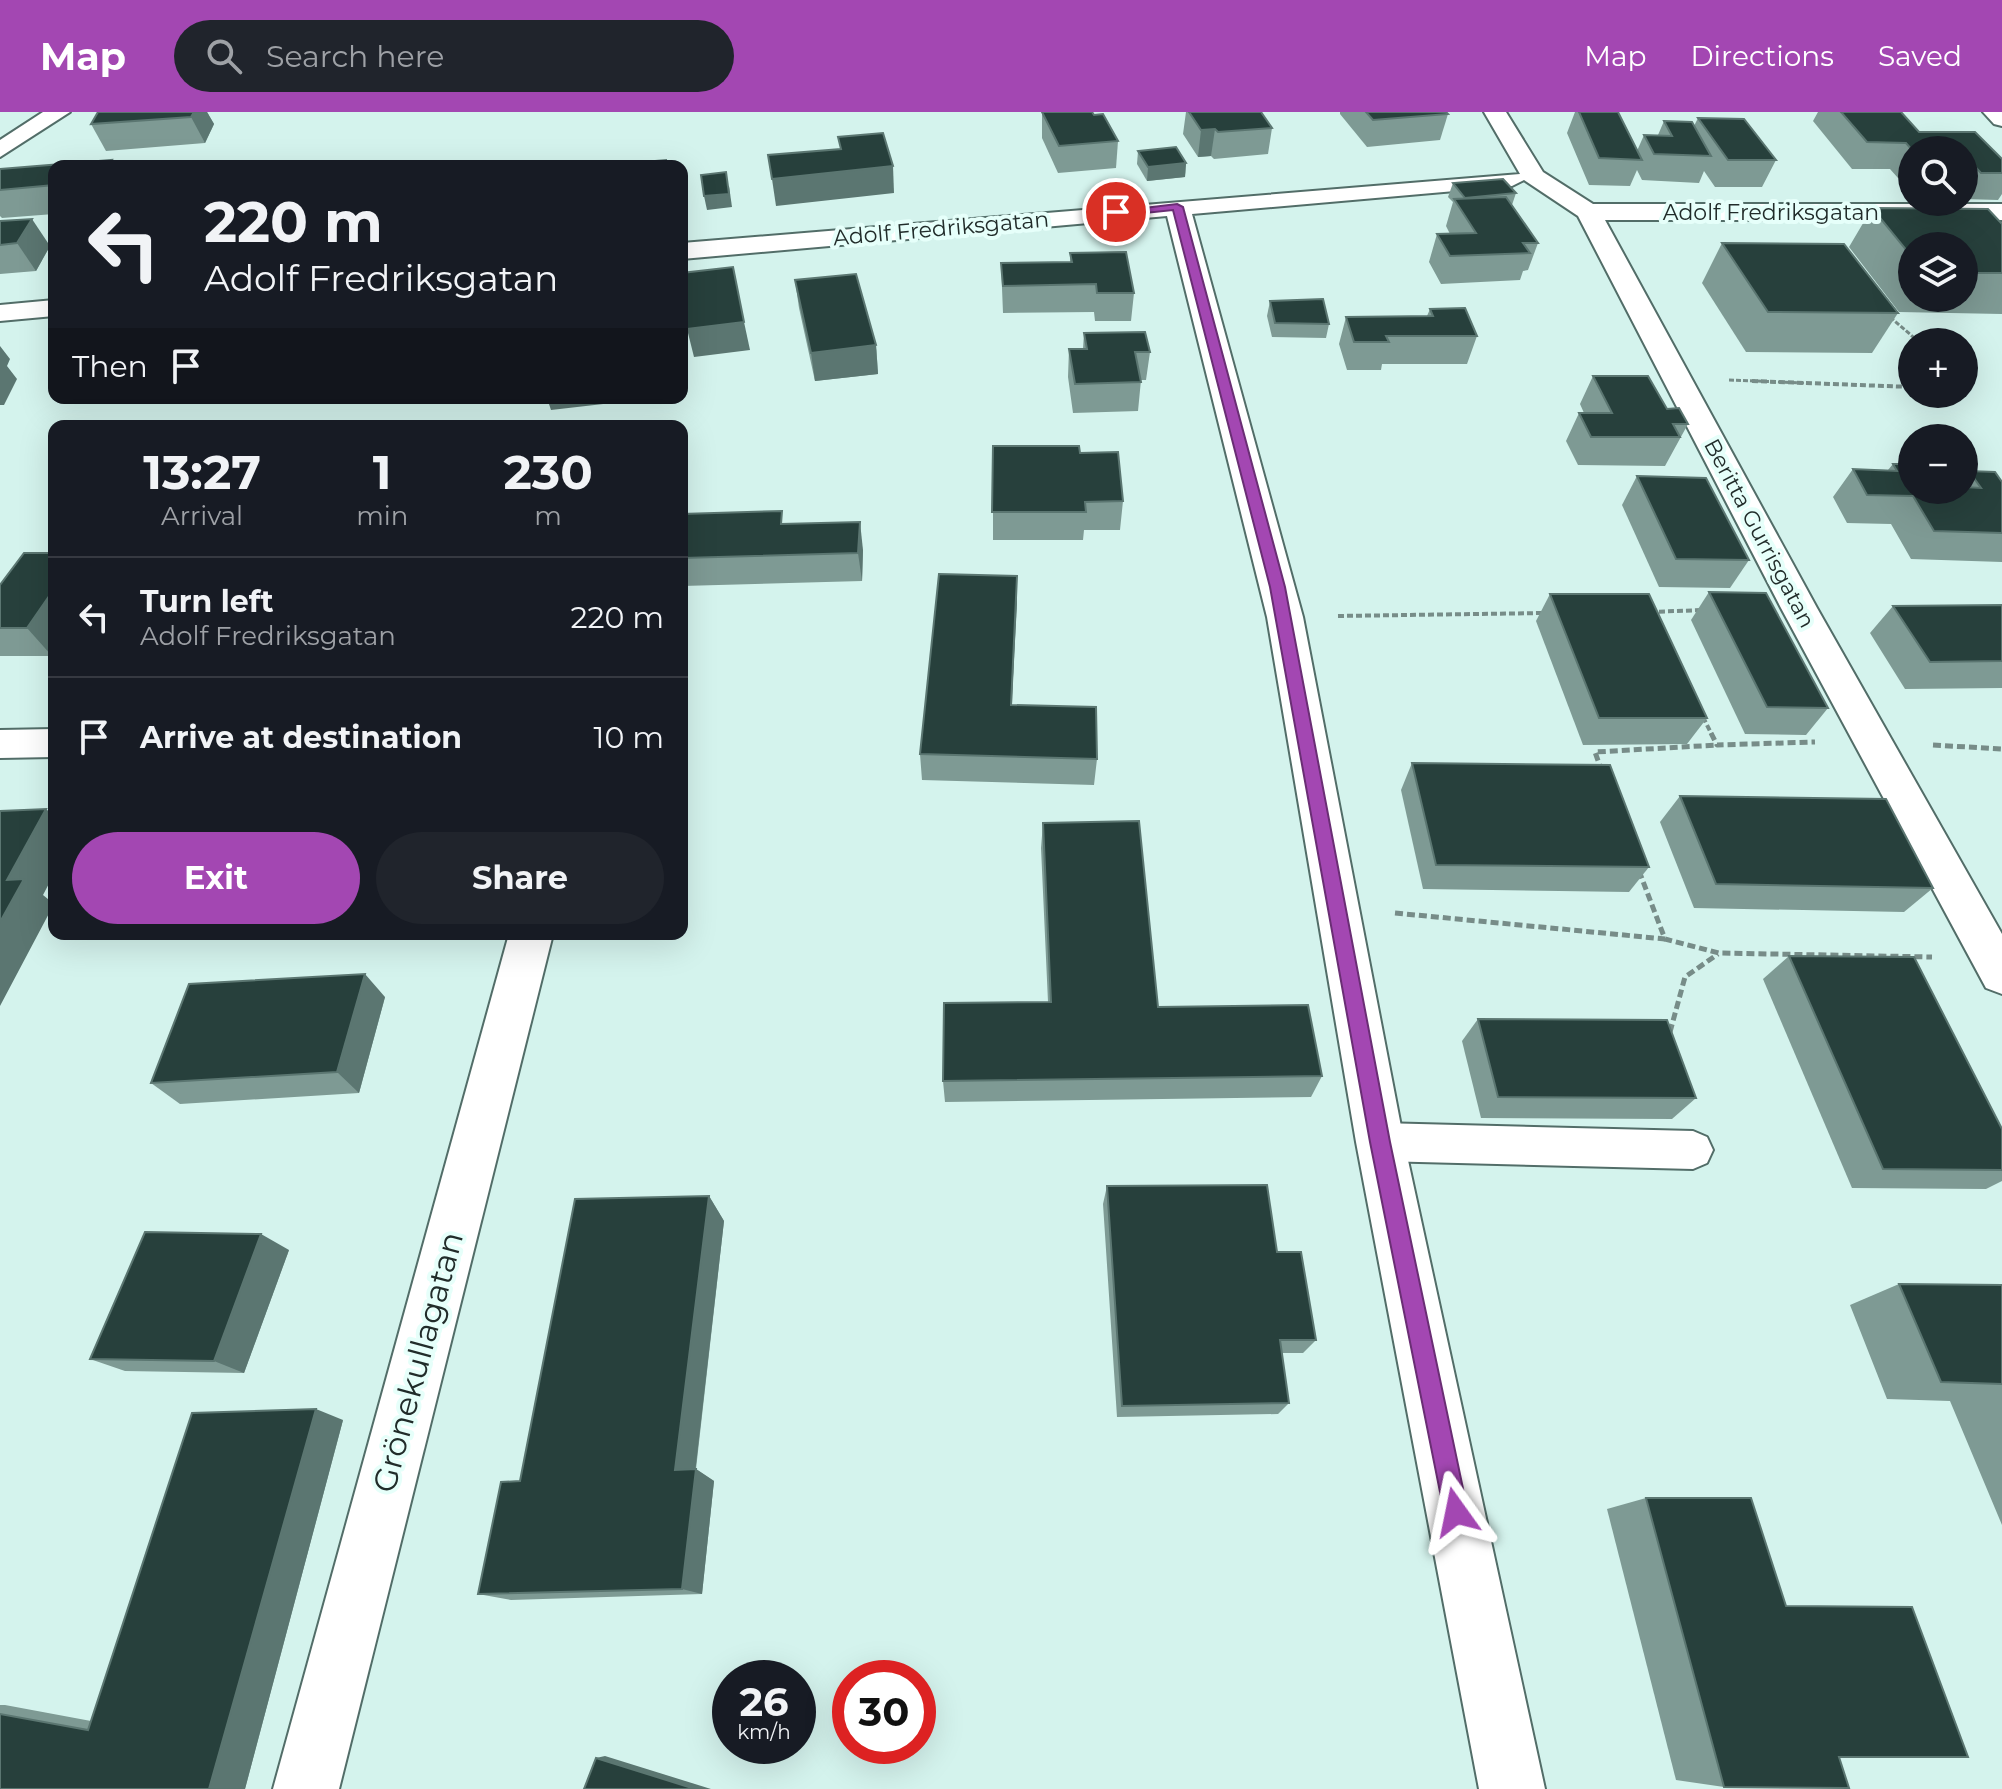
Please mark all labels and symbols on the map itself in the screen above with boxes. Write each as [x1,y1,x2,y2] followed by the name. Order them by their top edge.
[1082,178,1150,246] pin
[1663,199,1879,226] street label: Adolf Fredriksgatan
[832,206,1050,251] street label: Adolf Fredriksgatan
[1698,434,1821,632] street label: Beritta Gurrisgatan
[364,1227,471,1496] street label: Grönekullagatan
[1414,1470,1498,1554] position arrow
[832,1660,936,1764] speed limit sign: 30

